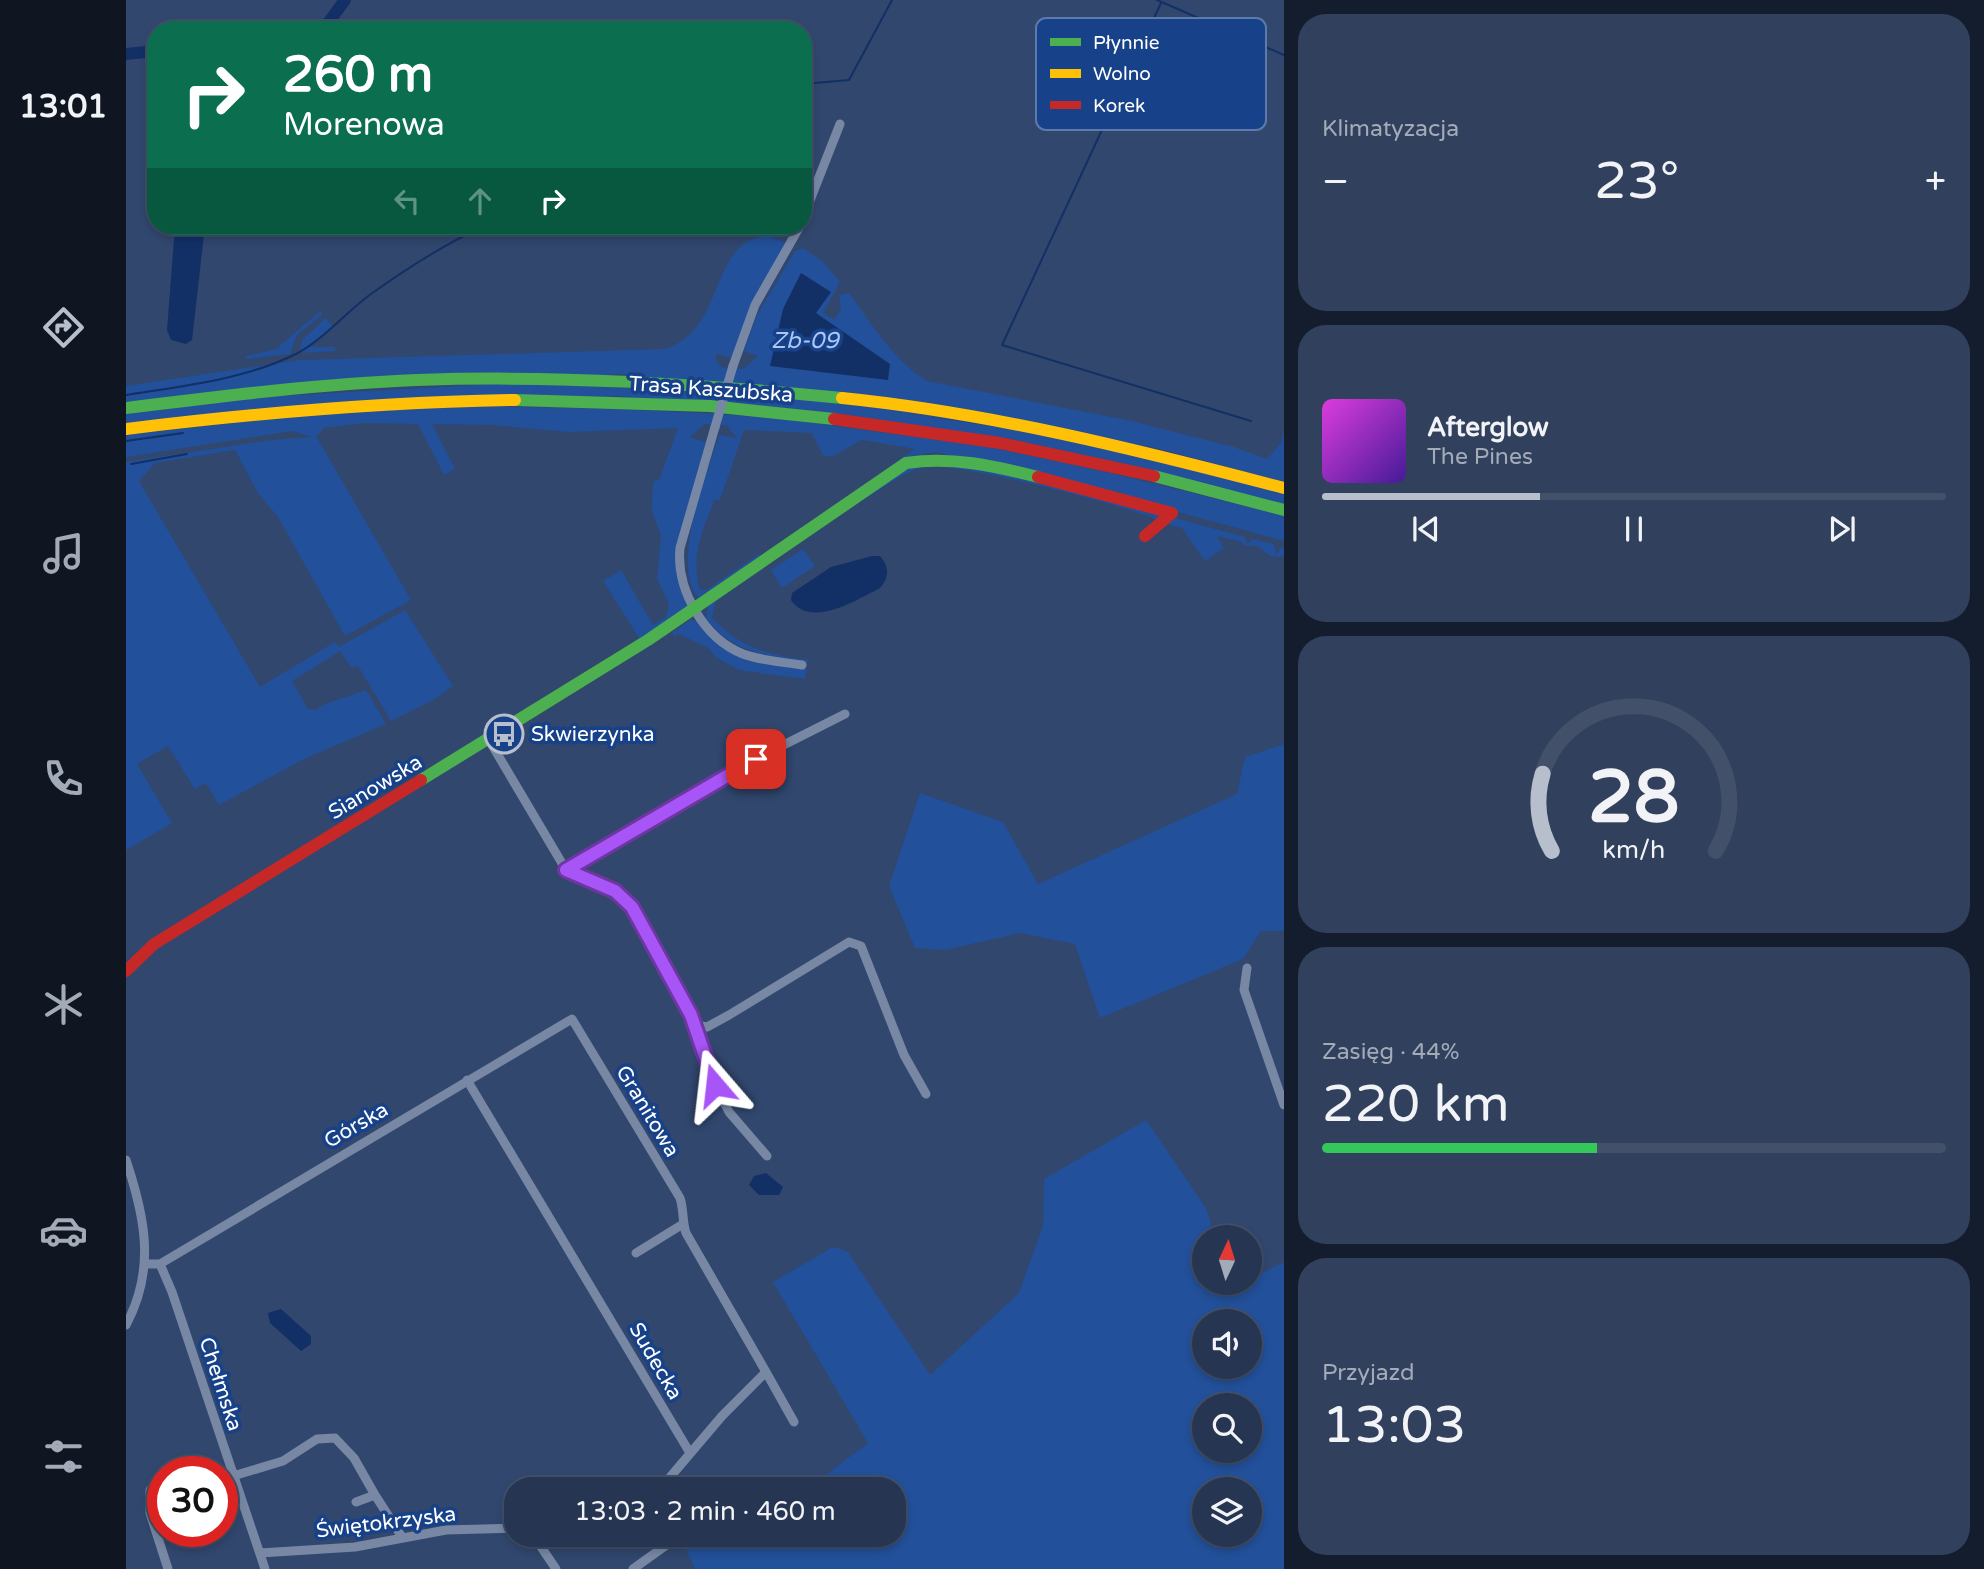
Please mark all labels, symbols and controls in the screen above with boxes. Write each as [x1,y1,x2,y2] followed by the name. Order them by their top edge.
[1036,18,1266,130] legend
[1093,32,1160,54] text: Płynnie
[283,46,433,105] text: 260 m
[168,49,259,140] icon: right
[1093,63,1151,85] text: Wolno
[19,88,107,126] text: 13:01
[1093,95,1145,117] text: Korek
[283,106,445,144] text: Morenowa
[1322,115,1459,143] text: Klimatyzacja
[1594,150,1679,213] text: 23°
[1322,159,1349,205] text: −
[1925,159,1946,205] text: +
[388,182,426,220] icon: left
[461,182,499,220] icon: ahead
[534,182,572,220] icon: right
[39,303,88,352] icon: directions
[771,327,840,355] water label: Zb-09
[628,371,794,408] street label: Trasa Kaszubska
[1427,412,1549,443] text: Afterglow
[1427,443,1533,471] text: The Pines
[1407,510,1445,548] icon: previous
[1615,510,1653,548] icon: pause
[1823,510,1861,548] icon: next
[39,529,88,578] icon: music
[483,713,525,755] bus stop icon: Skwierzynka
[531,722,655,747] place label: Skwierzynka
[726,729,786,789] pin
[737,740,775,778] icon: arrive
[324,750,427,825] street label: Sianowska
[39,754,88,803] icon: phone
[1588,754,1680,842] text: 28
[1603,834,1665,864] text: km/h
[39,980,88,1029] icon: climate
[1322,1038,1459,1066] text: Zasięg · 44%
[678,1048,752,1122] position arrow
[610,1061,685,1162] street label: Granitowa
[1322,1073,1510,1136] text: 220 km
[320,1097,393,1154] street label: Górska
[39,1206,88,1255] icon: car
[1192,1225,1262,1295] north arrow
[1192,1225,1262,1547] map controls
[1192,1309,1262,1379] button: sound
[624,1318,688,1404] street label: Sudecka
[194,1334,247,1434] street label: Chełmska
[1322,1359,1415,1387] text: Przyjazd
[1192,1393,1262,1463] button: search
[1322,1394,1466,1457] text: 13:03
[39,1432,88,1481] icon: filters
[147,1456,238,1547] speed limit sign: 30
[1192,1477,1262,1547] button: layers
[574,1496,836,1527] text: 13:03 · 2 min · 460 m
[315,1501,458,1543] street label: Świętokrzyska

